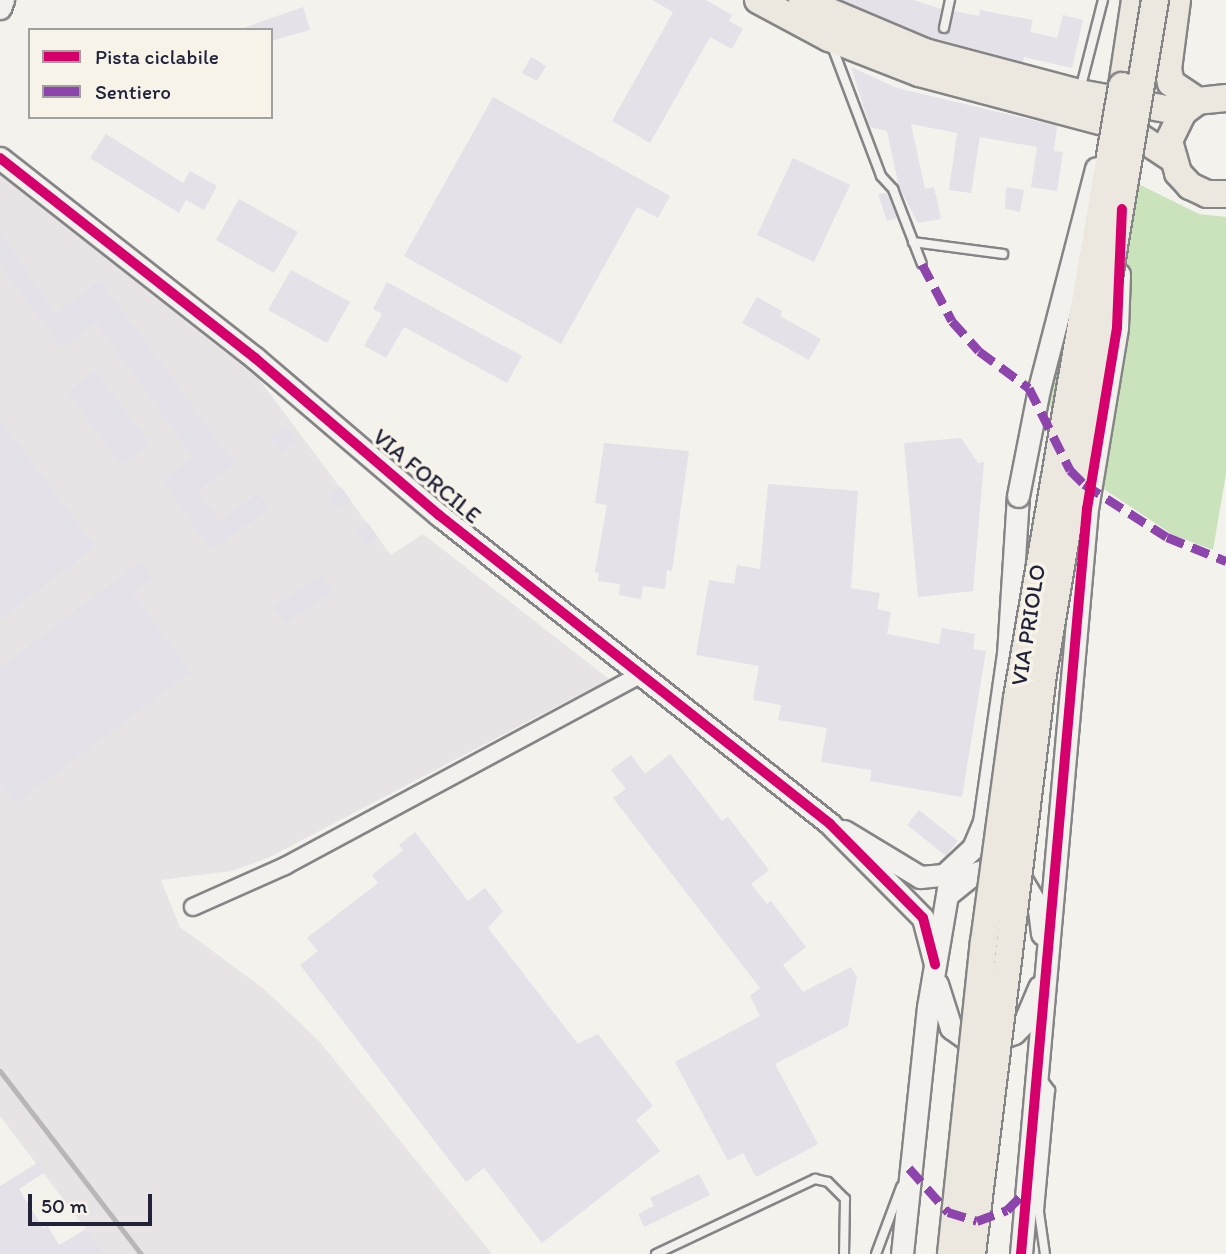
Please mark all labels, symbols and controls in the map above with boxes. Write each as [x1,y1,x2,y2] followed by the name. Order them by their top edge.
[28,28,273,119] legend
[95,44,219,69] text: Pista ciclabile
[95,79,171,104] text: Sentiero
[368,424,486,528] street label: VIA FORCILE
[1005,562,1051,688] street label: VIA PRIOLO
[32,1180,156,1224] scale bar
[41,1193,87,1218] text: 50 m

